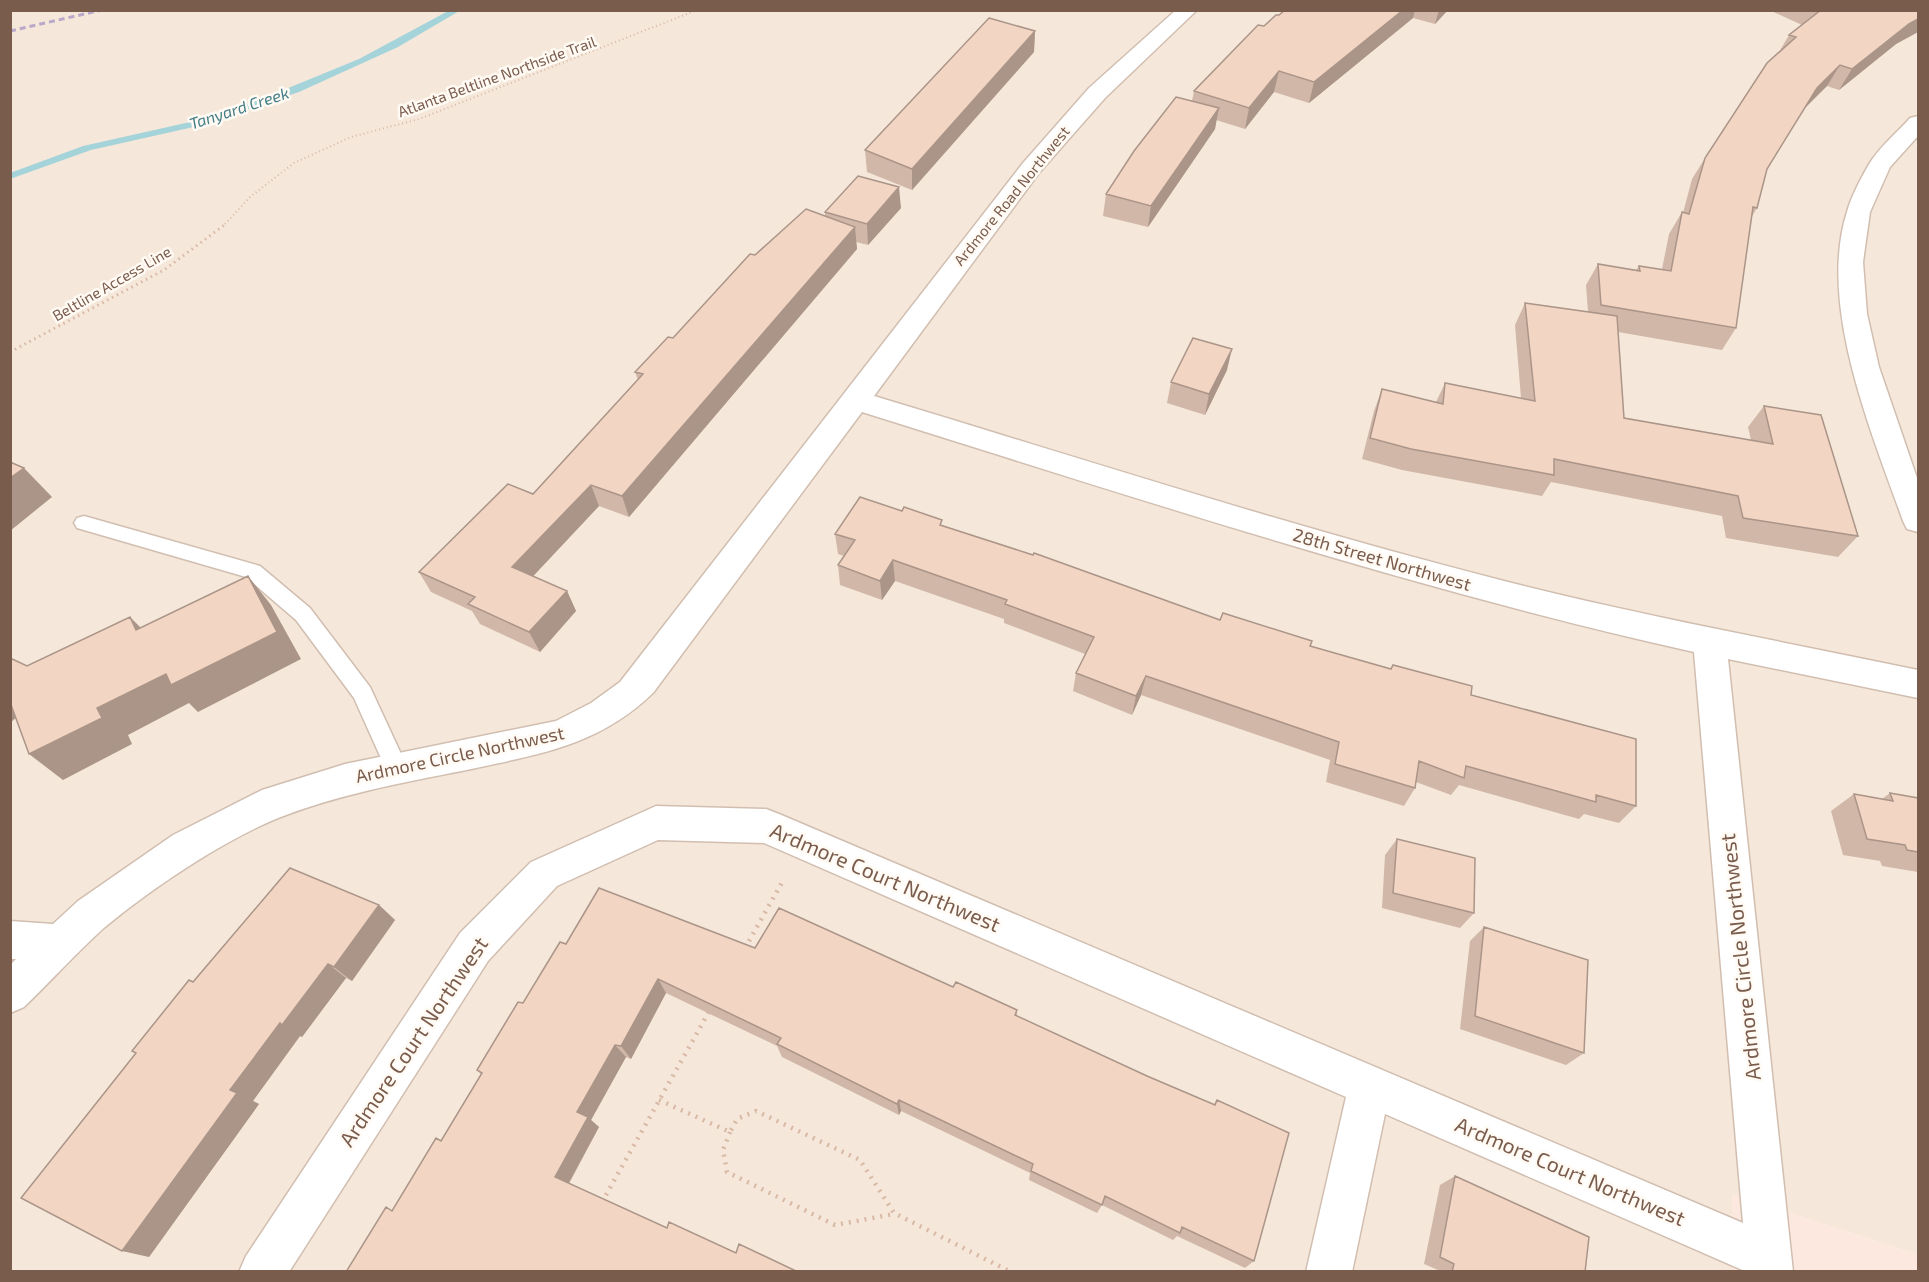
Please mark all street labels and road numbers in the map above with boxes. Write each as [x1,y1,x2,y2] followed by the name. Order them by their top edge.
[395,32,599,120] street label: Atlanta Beltline Northside Trail
[950,122,1073,269] street label: Ardmore Road Northwest
[49,242,174,324] street label: Beltline Access Line
[1291,523,1474,595] street label: 28th Street Northwest
[354,721,566,787] street label: Ardmore Circle Northwest
[767,817,1004,936] street label: Ardmore Court Northwest
[1714,832,1765,1082] street label: Ardmore Circle Northwest
[333,932,492,1151] street label: Ardmore Court Northwest
[1452,1111,1689,1230] street label: Ardmore Court Northwest

